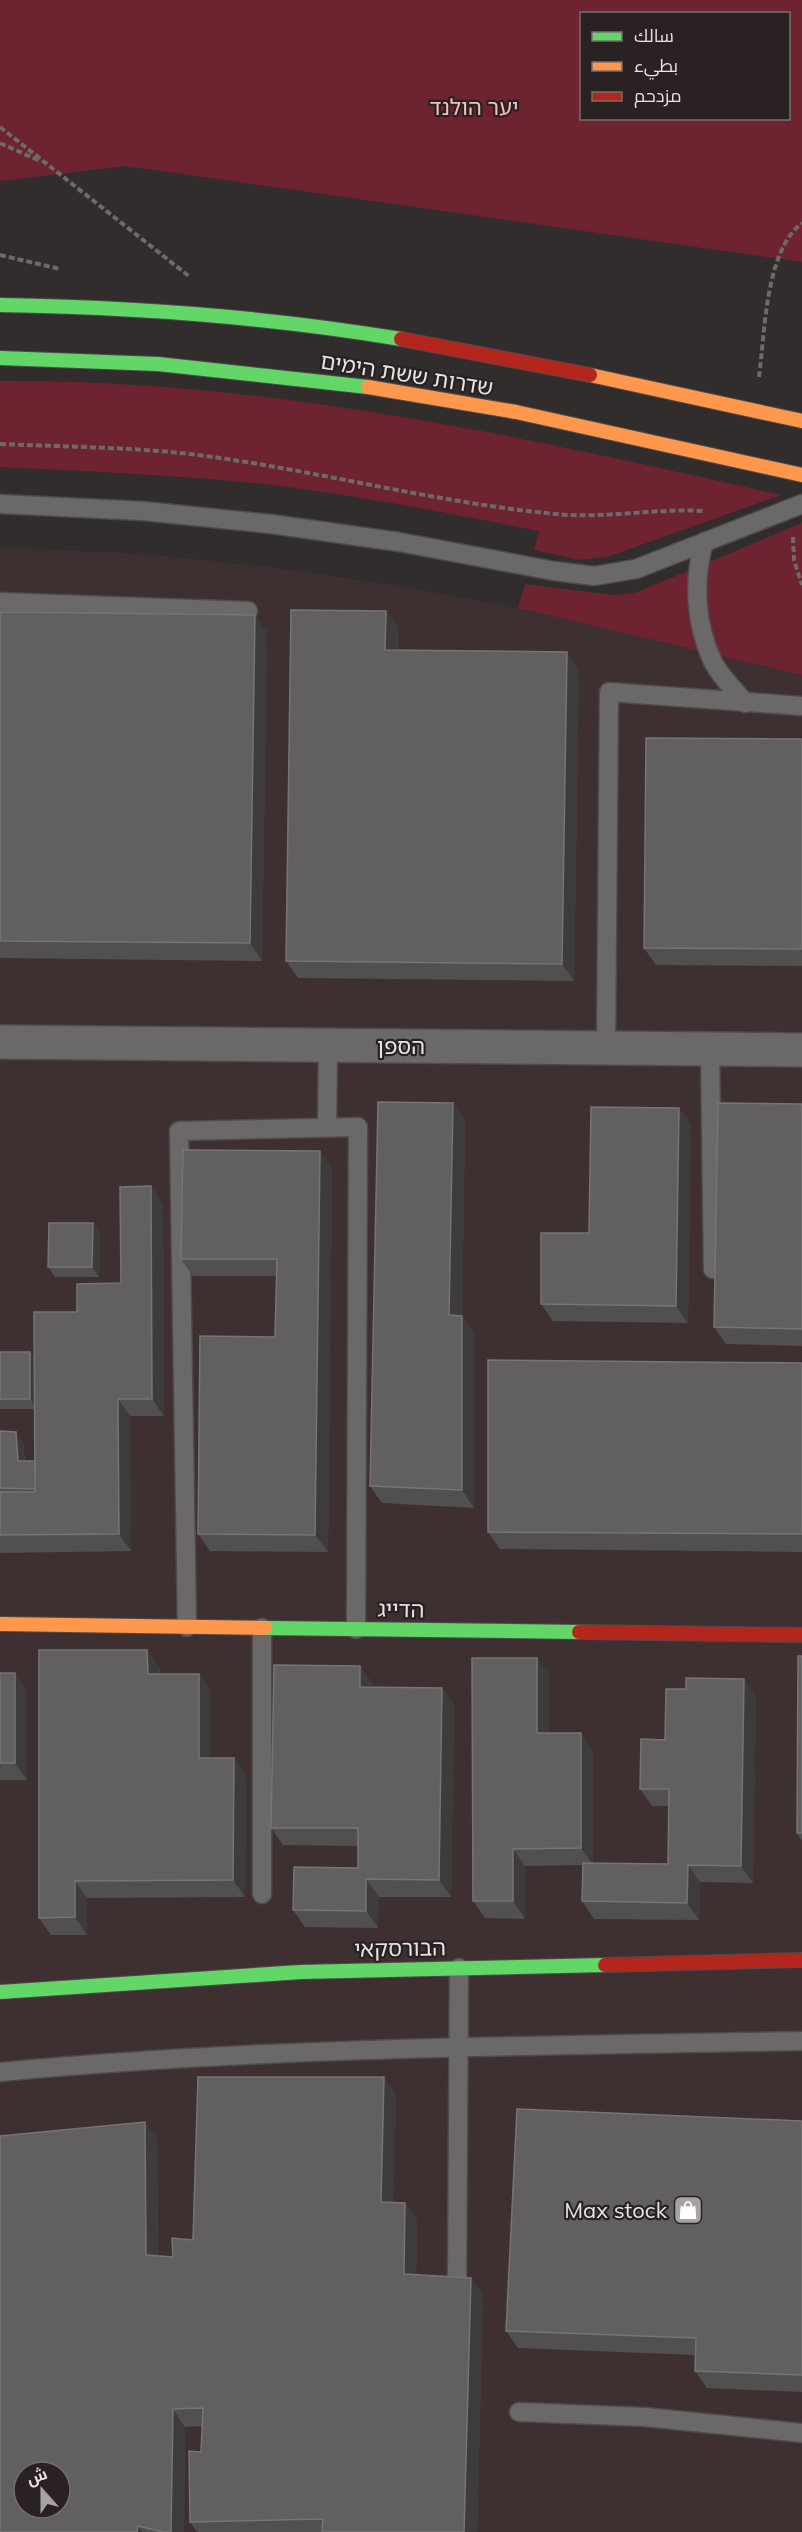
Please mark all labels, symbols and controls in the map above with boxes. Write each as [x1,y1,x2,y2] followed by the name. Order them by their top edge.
[580,12,790,120] legend
[634,24,674,47] text: سالك
[634,54,678,80] text: بطيء
[634,84,682,108] text: مزدحم
[430,93,518,121] park label: יער הולנד
[319,347,495,401] street label: שדרות ששת הימים
[377,1032,425,1060] street label: הספן
[377,1595,425,1623] street label: הדייג
[354,1933,446,1963] street label: הבורסקאי
[672,2194,704,2226] shop icon: Max stock
[564,2196,668,2224] place label: Max stock
[12,2460,72,2520] north arrow
[23,2463,50,2489] text: ش

